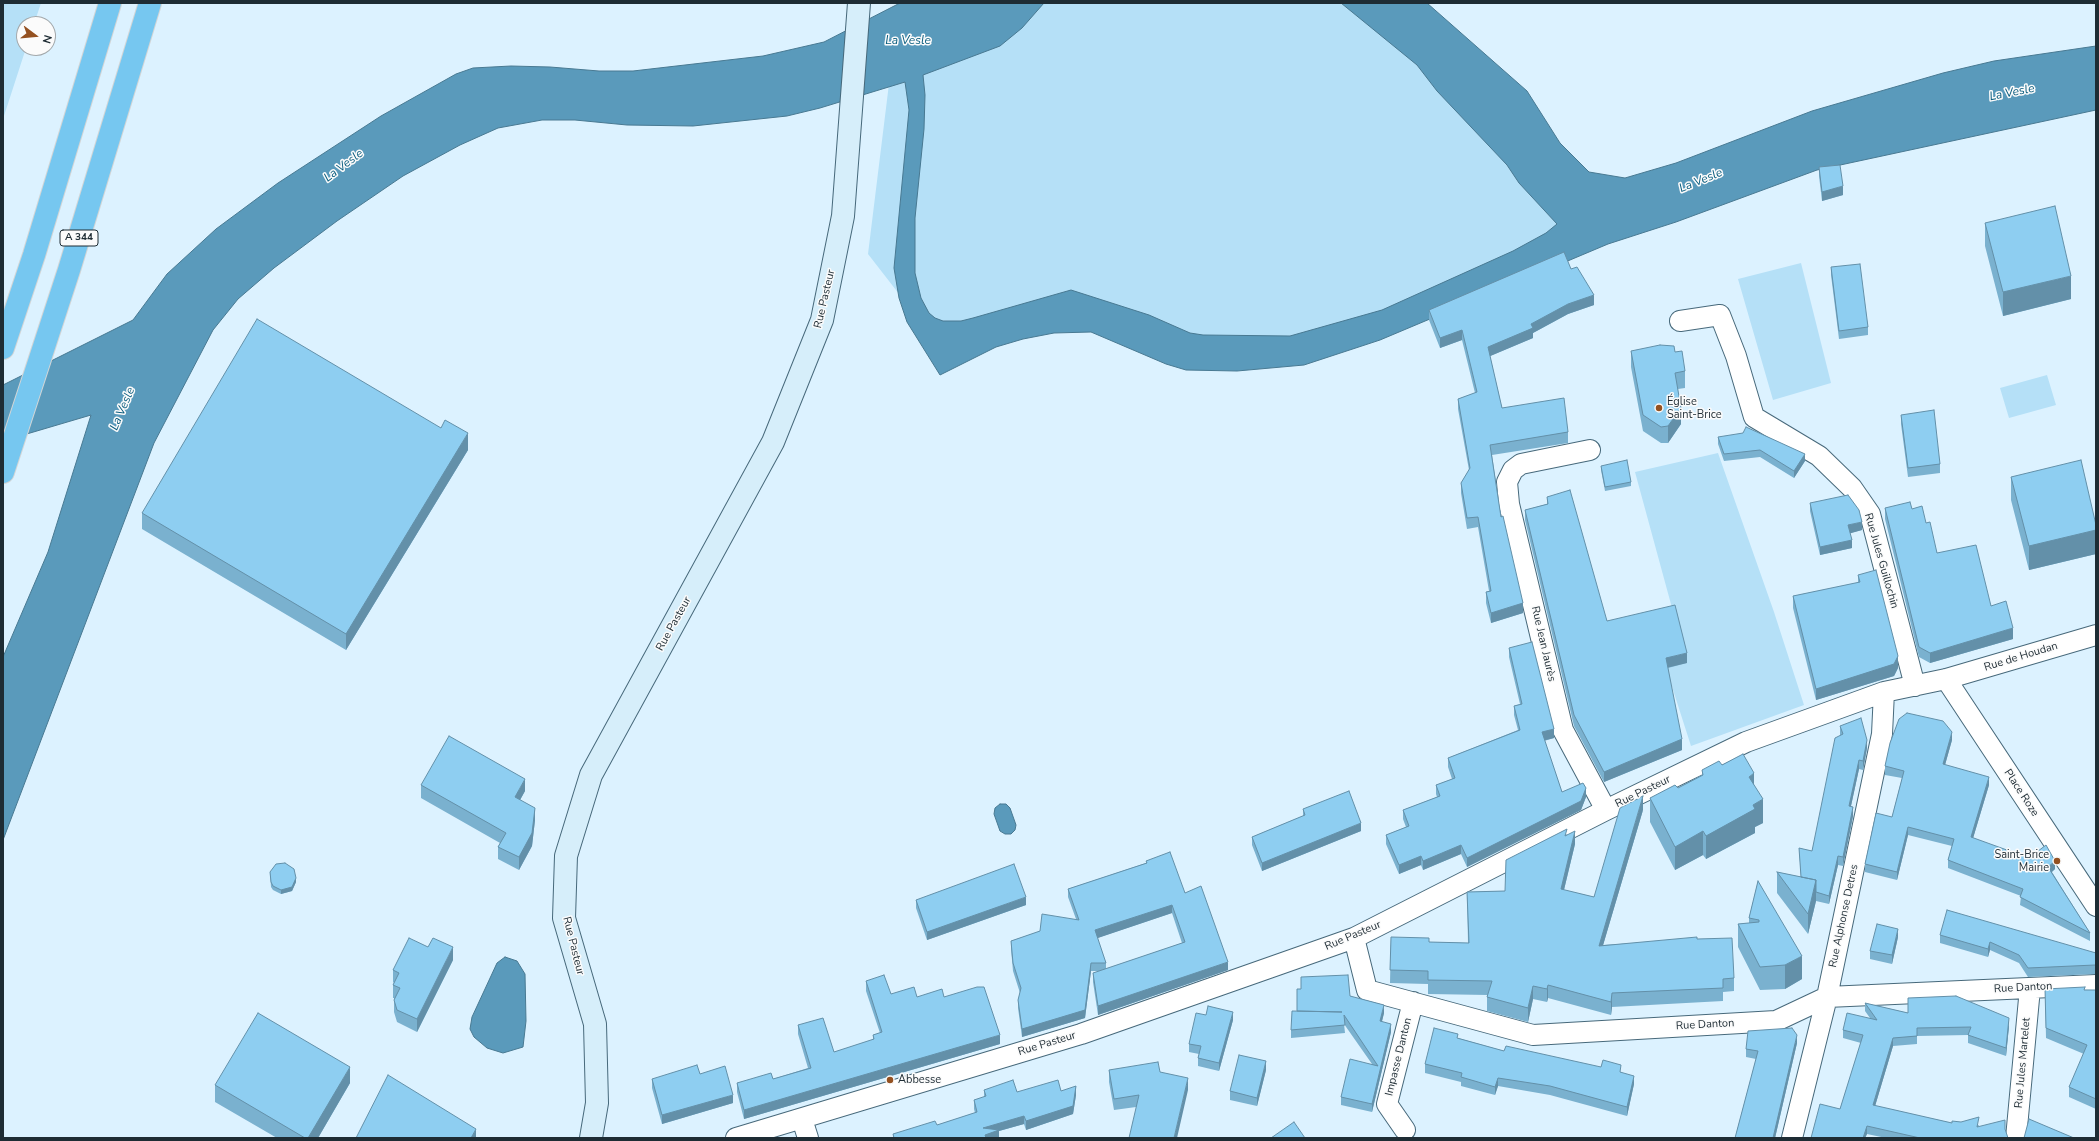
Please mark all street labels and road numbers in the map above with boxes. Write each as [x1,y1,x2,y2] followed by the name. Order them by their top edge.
[60,230,98,246] road number: A 344
[812,268,838,330] street label: Rue Pasteur
[1861,512,1901,610] street label: Rue Jules Guillochin
[654,595,694,653] street label: Rue Pasteur
[1528,605,1558,683] street label: Rue Jean Jaurès
[1983,640,2059,674] street label: Rue de Houdan
[2001,767,2041,819] street label: Place Roze
[1613,773,1673,811] street label: Rue Pasteur
[1827,863,1861,969] street label: Rue Alphonse Detres
[559,915,587,977] street label: Rue Pasteur
[1323,918,1383,954] street label: Rue Pasteur
[1993,980,2053,996] street label: Rue Danton
[1383,1017,1415,1097] street label: Impasse Danton
[1675,1017,1735,1033] street label: Rue Danton
[2012,1017,2034,1109] street label: Rue Jules Martelet
[1017,1029,1077,1059] street label: Rue Pasteur

